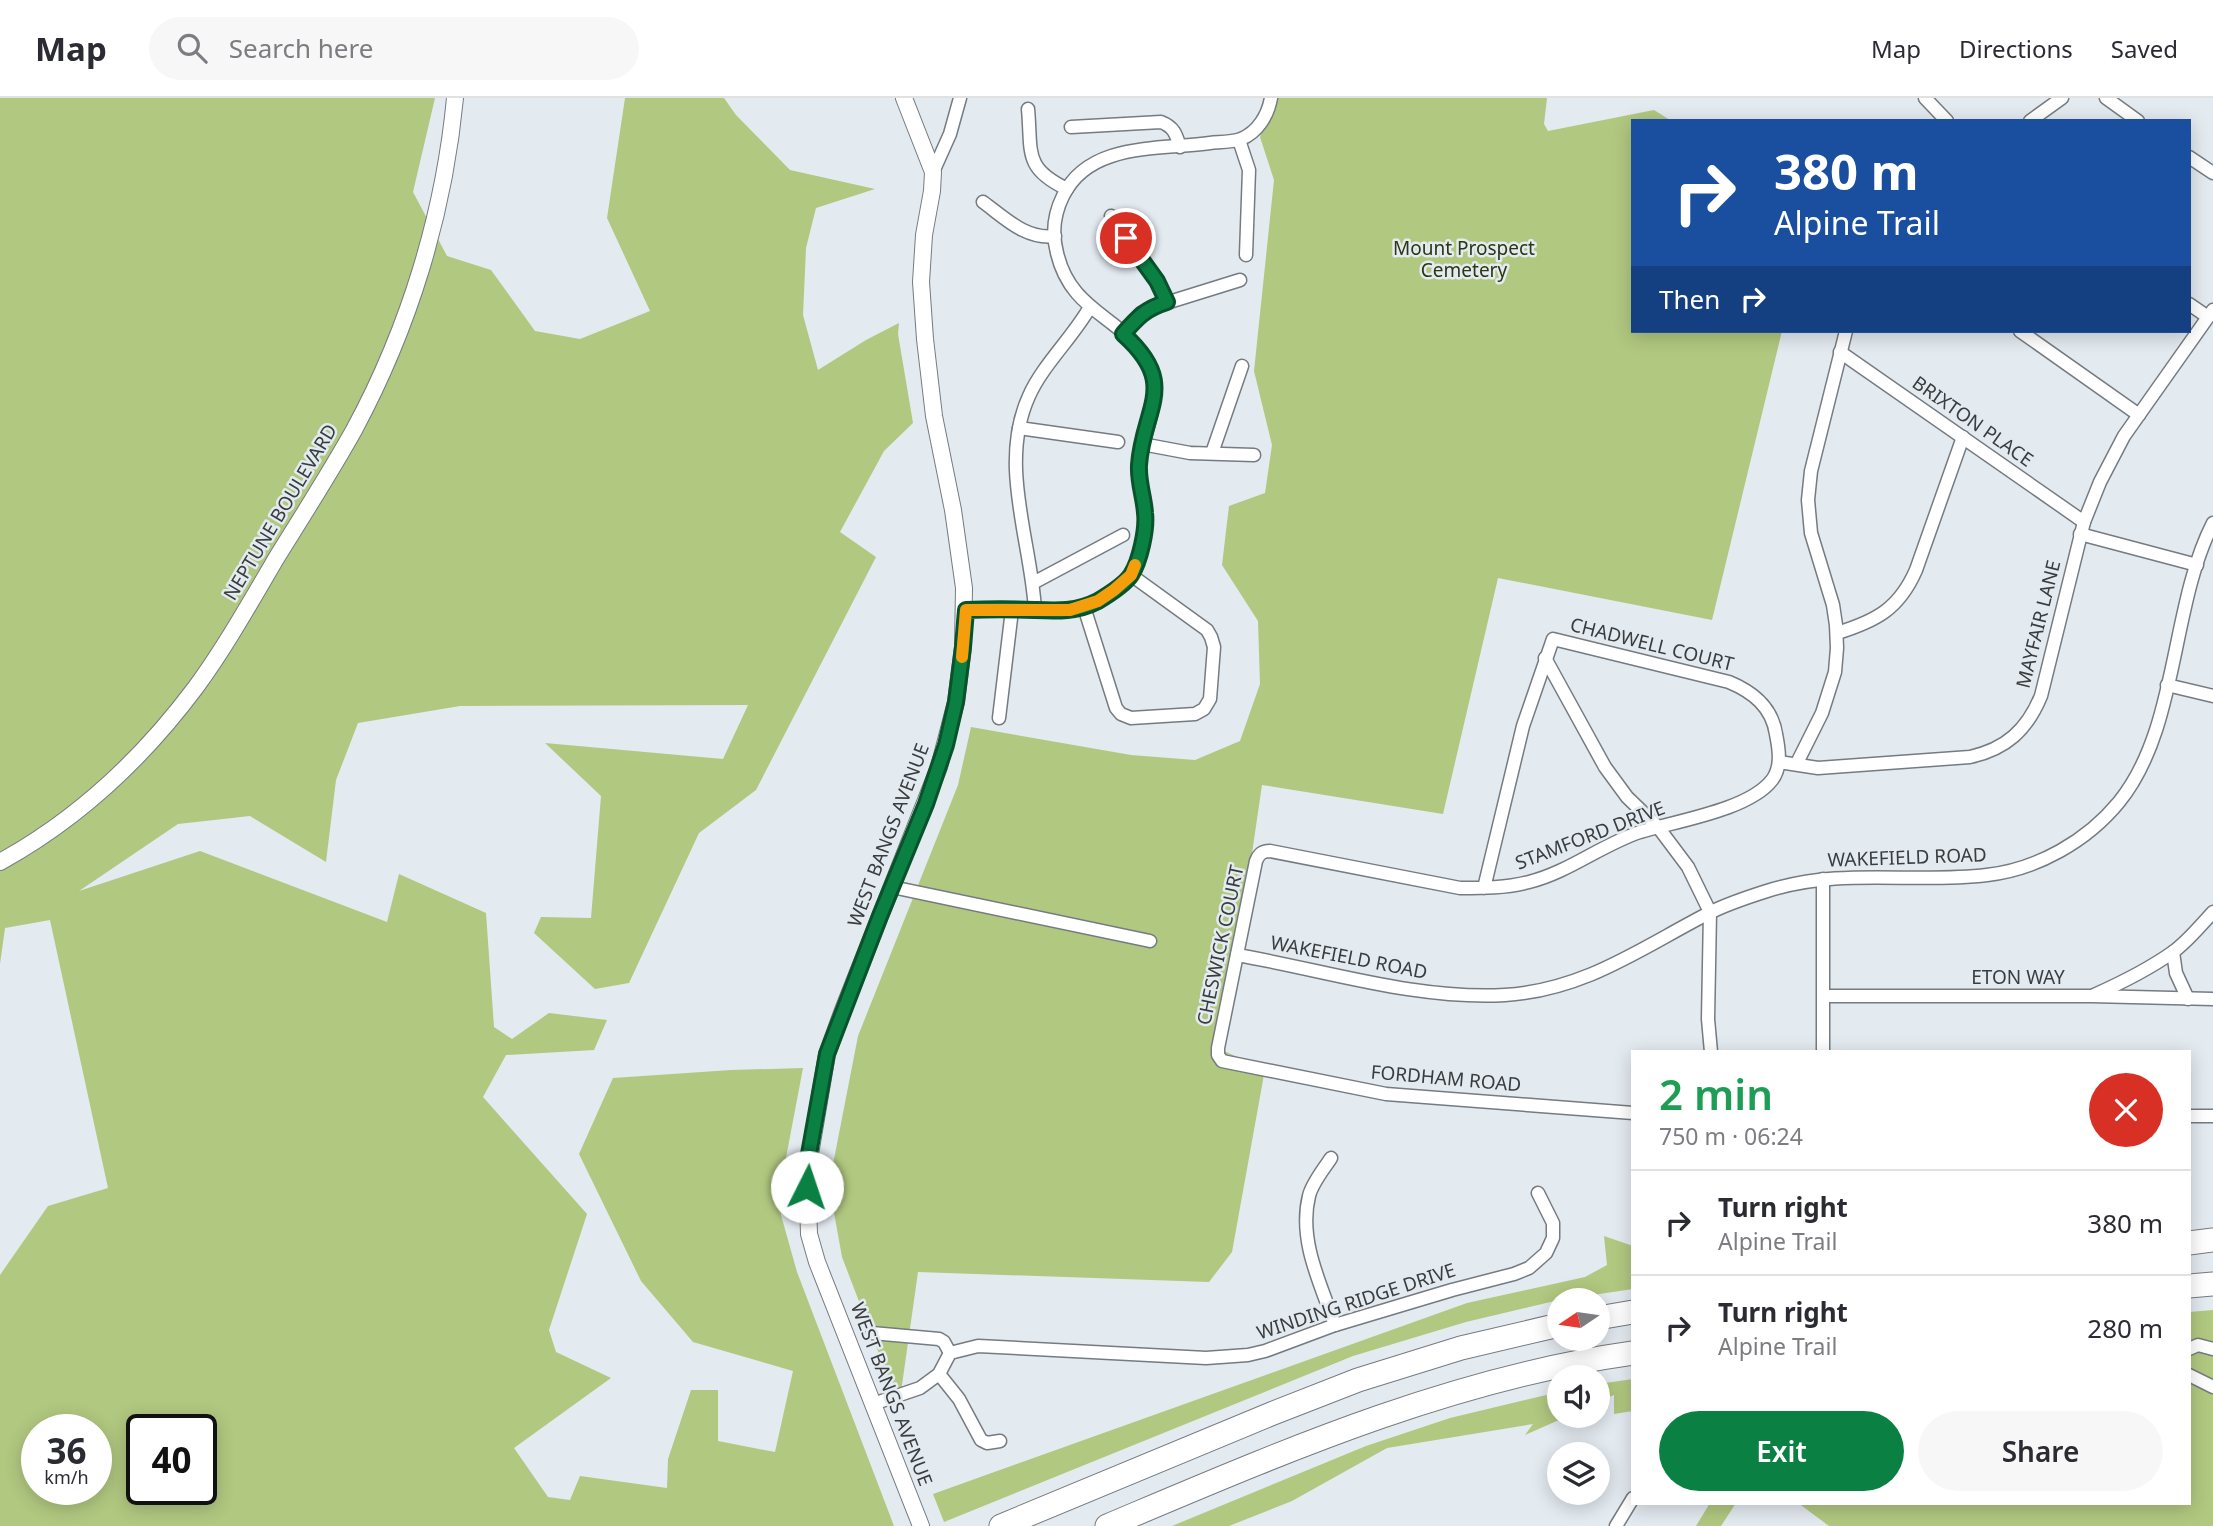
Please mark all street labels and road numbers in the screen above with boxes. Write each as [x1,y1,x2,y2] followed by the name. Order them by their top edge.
[1907,370,2039,472] street label: BRIXTON PLACE
[217,419,343,605] street label: NEPTUNE BOULEVARD
[2010,557,2066,691] street label: MAYFAIR LANE
[1567,611,1737,677] street label: CHADWELL COURT
[841,740,935,930] street label: WEST BANGS AVENUE
[1511,794,1669,876] street label: STAMFORD DRIVE
[1827,841,1987,873] street label: WAKEFIELD ROAD
[1190,862,1250,1027] street label: CHESWICK COURT
[1268,929,1430,985] street label: WAKEFIELD ROAD
[1971,964,2065,990] street label: ETON WAY
[1370,1058,1522,1098] street label: FORDHAM ROAD
[1253,1257,1459,1345] street label: WINDING RIDGE DRIVE
[845,1299,939,1489] street label: WEST BANGS AVENUE

